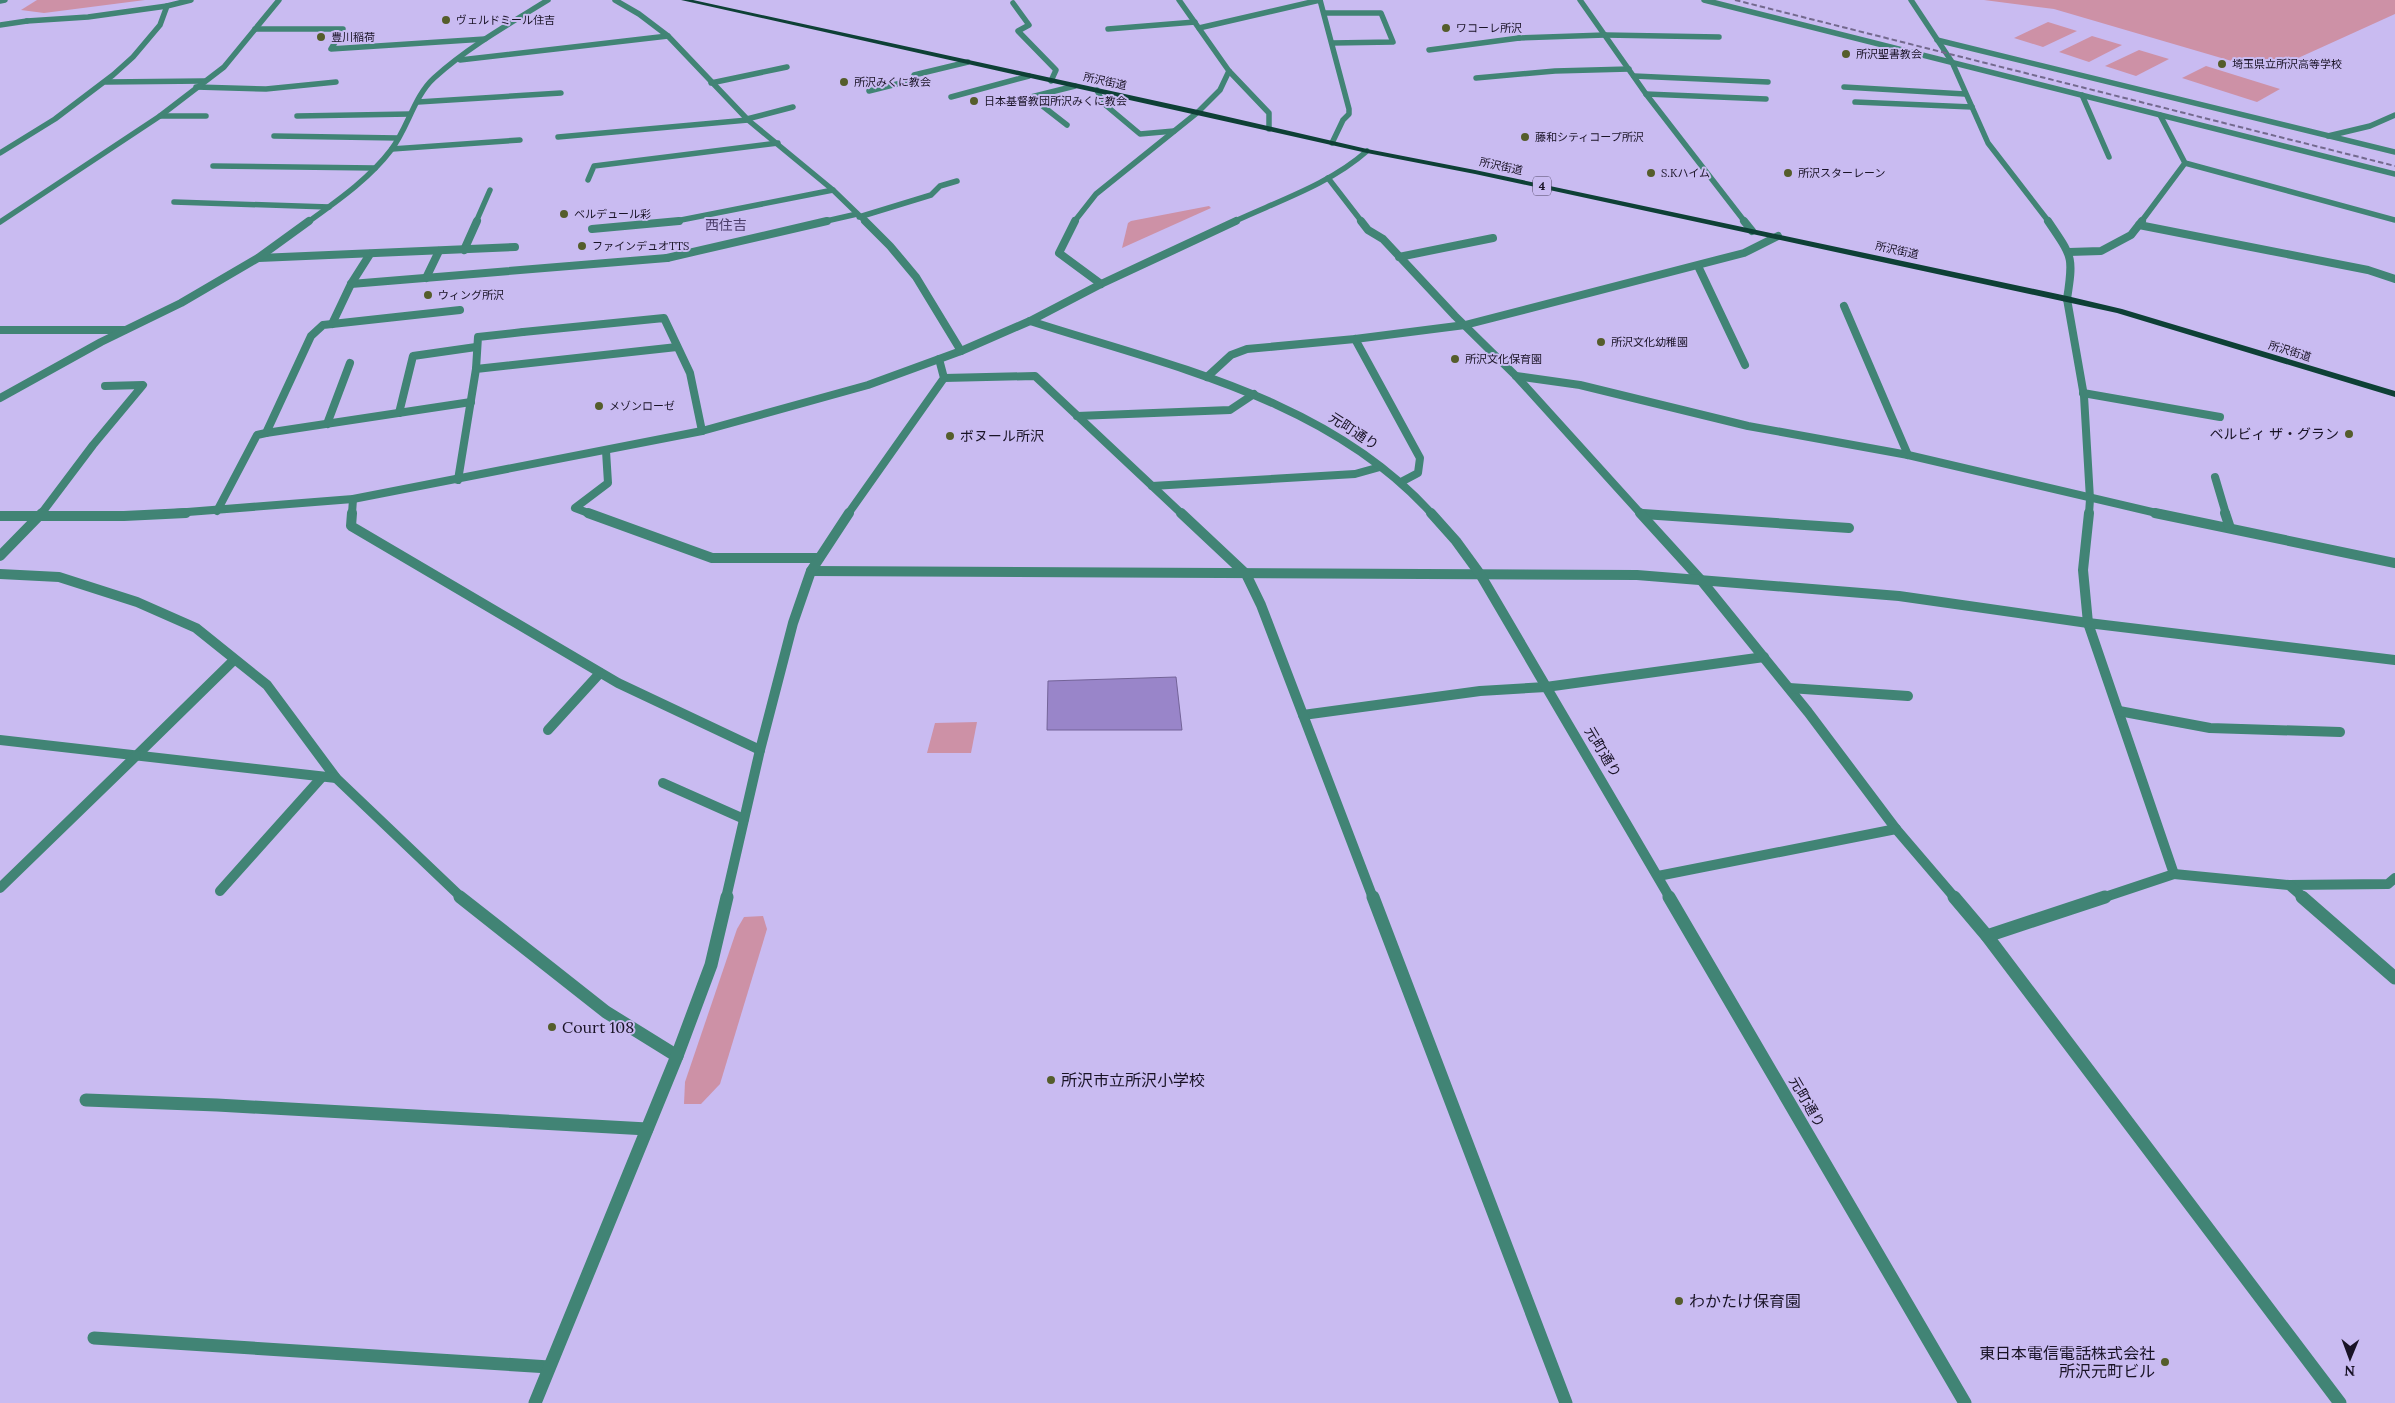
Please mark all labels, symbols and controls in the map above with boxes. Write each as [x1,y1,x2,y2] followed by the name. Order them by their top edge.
[456,13,555,27] place label: ヴェルドミール住吉
[440,14,452,26] marker: ヴェルドミール住吉
[1456,21,1522,35] place label: ワコーレ所沢
[1440,22,1452,34] marker: ワコーレ所沢
[331,30,375,44] place label: 豊川稲荷
[315,31,327,43] marker: 豊川稲荷
[1856,47,1922,61] place label: 所沢聖書教会
[1840,48,1852,60] marker: 所沢聖書教会
[2232,57,2342,71] place label: 埼玉県立所沢高等学校
[2216,58,2228,70] marker: 埼玉県立所沢高等学校
[1082,70,1128,92] street label: 所沢街道
[854,75,931,89] place label: 所沢みくに教会
[838,76,850,88] marker: 所沢みくに教会
[984,94,1127,108] place label: 日本基督教団所沢みくに教会
[968,95,980,107] marker: 日本基督教団所沢みくに教会
[1535,130,1644,144] place label: 藤和シティコープ所沢
[1519,131,1531,143] marker: 藤和シティコープ所沢
[1478,155,1524,177] street label: 所沢街道
[1661,166,1710,180] place label: S.Kハイム
[1798,166,1885,180] place label: 所沢スターレーン
[1645,167,1657,179] marker: S.Kハイム
[1782,167,1794,179] marker: 所沢スターレーン
[1533,177,1551,196] road number: 4
[574,207,651,221] place label: ベルデュール彩
[558,208,570,220] marker: ベルデュール彩
[705,216,747,234] district label: 西住吉
[592,239,689,253] place label: ファインデュオTTS
[1874,239,1920,261] street label: 所沢街道
[576,240,588,252] marker: ファインデュオTTS
[438,288,504,302] place label: ウィング所沢
[422,289,434,301] marker: ウィング所沢
[1611,335,1688,349] place label: 所沢文化幼稚園
[1595,336,1607,348] marker: 所沢文化幼稚園
[2267,338,2313,364] street label: 所沢街道
[1465,352,1542,366] place label: 所沢文化保育園
[1449,353,1461,365] marker: 所沢文化保育園
[609,399,675,413] place label: メゾンローゼ
[593,400,605,412] marker: メゾンローゼ
[1326,408,1382,454] street label: 元町通り
[2210,425,2339,443] place label: ベルビィ ザ・グラン
[960,427,1044,445] place label: ボヌール所沢
[2343,428,2355,440] marker: ベルビィ ザ・グラン
[944,430,956,442] marker: ボヌール所沢
[1581,723,1625,781] street label: 元町通り
[562,1017,634,1037] place label: Court 108
[546,1021,558,1033] marker: Court 108
[1061,1070,1205,1090] place label: 所沢市立所沢小学校
[1785,1073,1829,1131] street label: 元町通り
[1045,1074,1057,1086] marker: 所沢市立所沢小学校
[1689,1291,1801,1311] place label: わかたけ保育園
[1673,1295,1685,1307] marker: わかたけ保育園
[2325,1333,2375,1383] north arrow
[1979,1343,2155,1381] place label: 東日本電信電話株式会社 所沢元町ビル
[2159,1356,2171,1368] marker: 東日本電信電話株式会社 所沢元町ビル
[2344,1362,2355,1380] text: N

